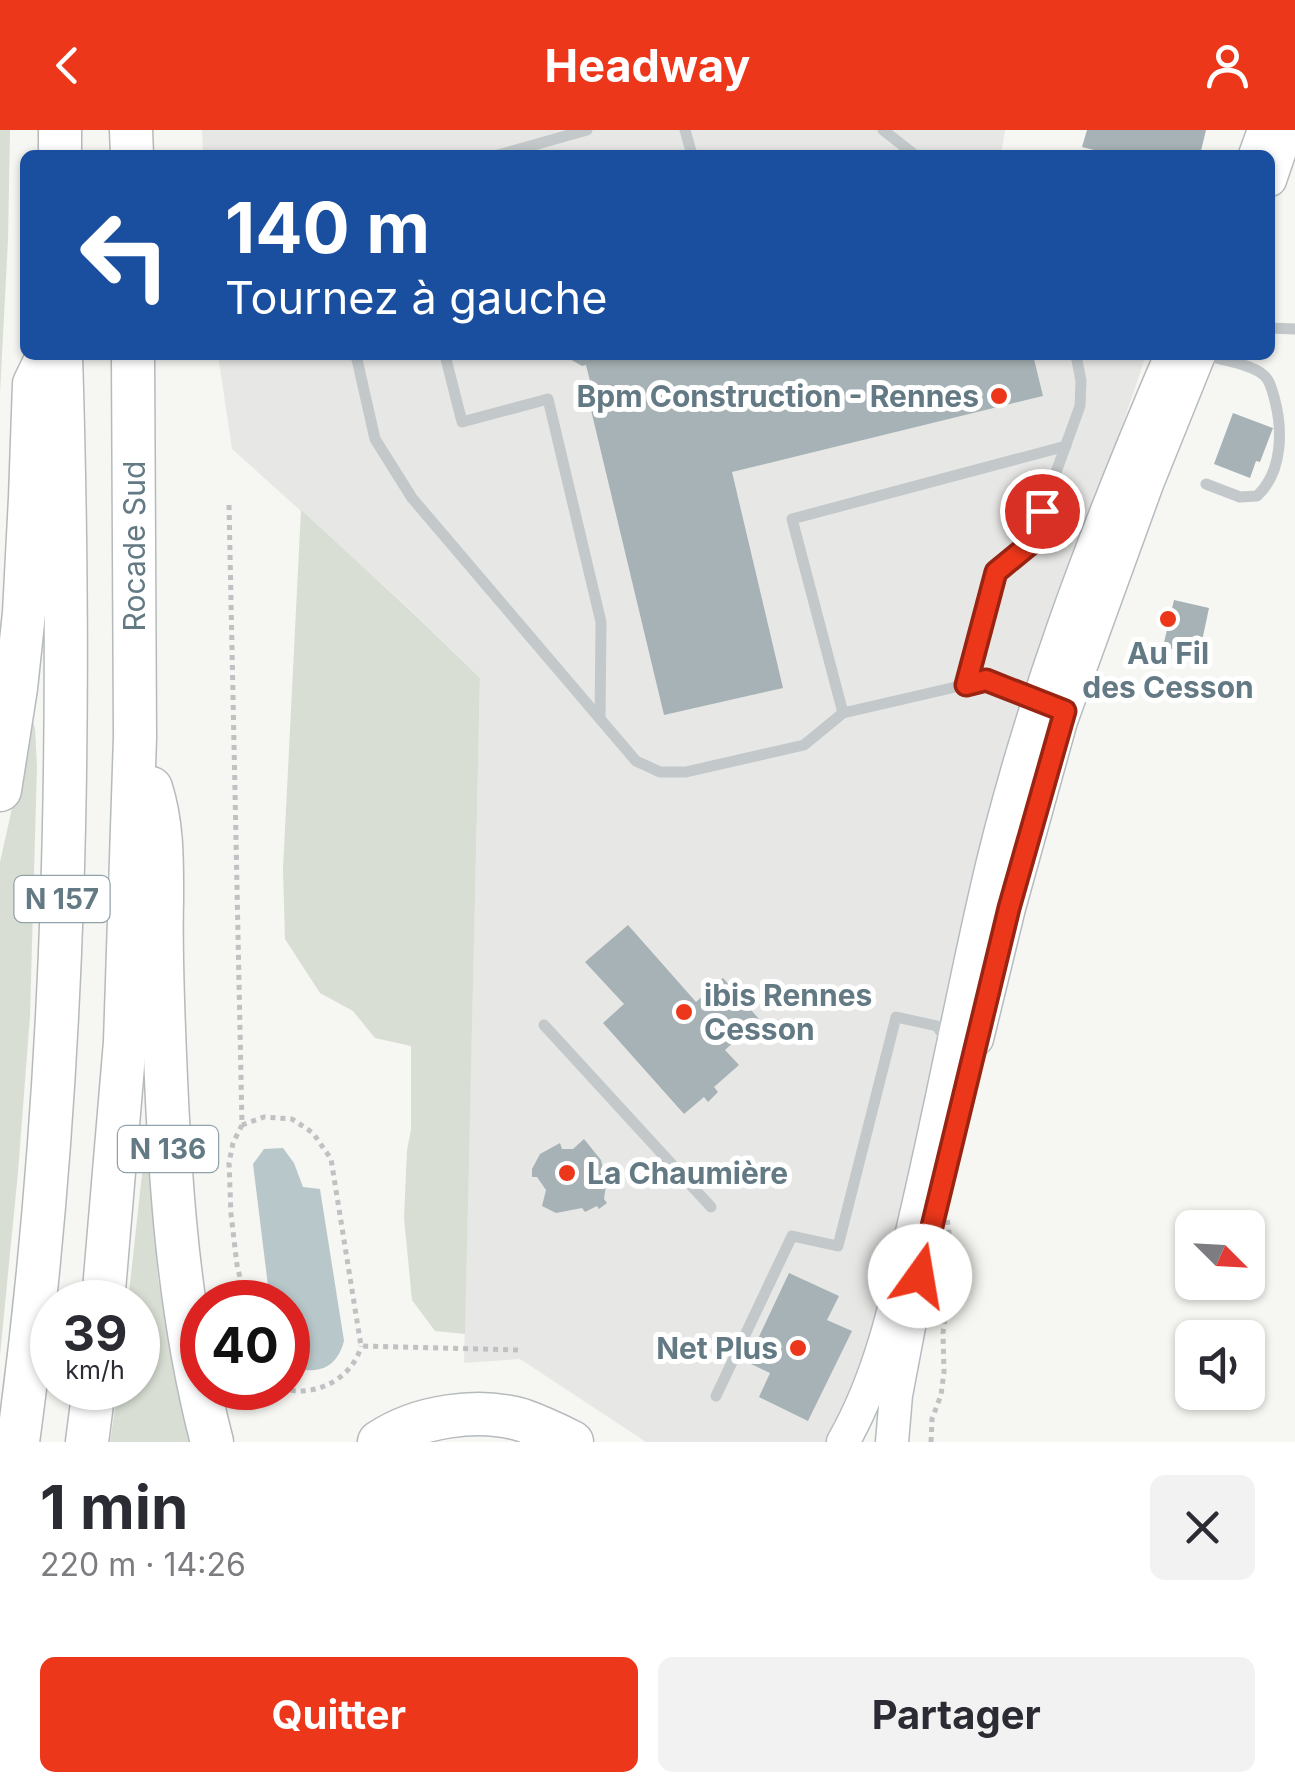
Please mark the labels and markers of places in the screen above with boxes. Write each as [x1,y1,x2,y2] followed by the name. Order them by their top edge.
[576,378,979,414] place label: Bpm Construction - Rennes
[988,385,1010,407] marker: Bpm Construction - Rennes
[1000,469,1085,554] pin
[1157,608,1179,630] marker: Au Fil des Cesson
[1082,635,1254,705] place label: Au Fil des Cesson
[704,977,872,1047] place label: ibis Rennes Cesson
[673,1001,695,1023] marker: ibis Rennes Cesson
[587,1155,788,1191] place label: La Chaumière
[556,1162,578,1184] marker: La Chaumière
[656,1330,778,1366] place label: Net Plus
[787,1337,809,1359] marker: Net Plus

